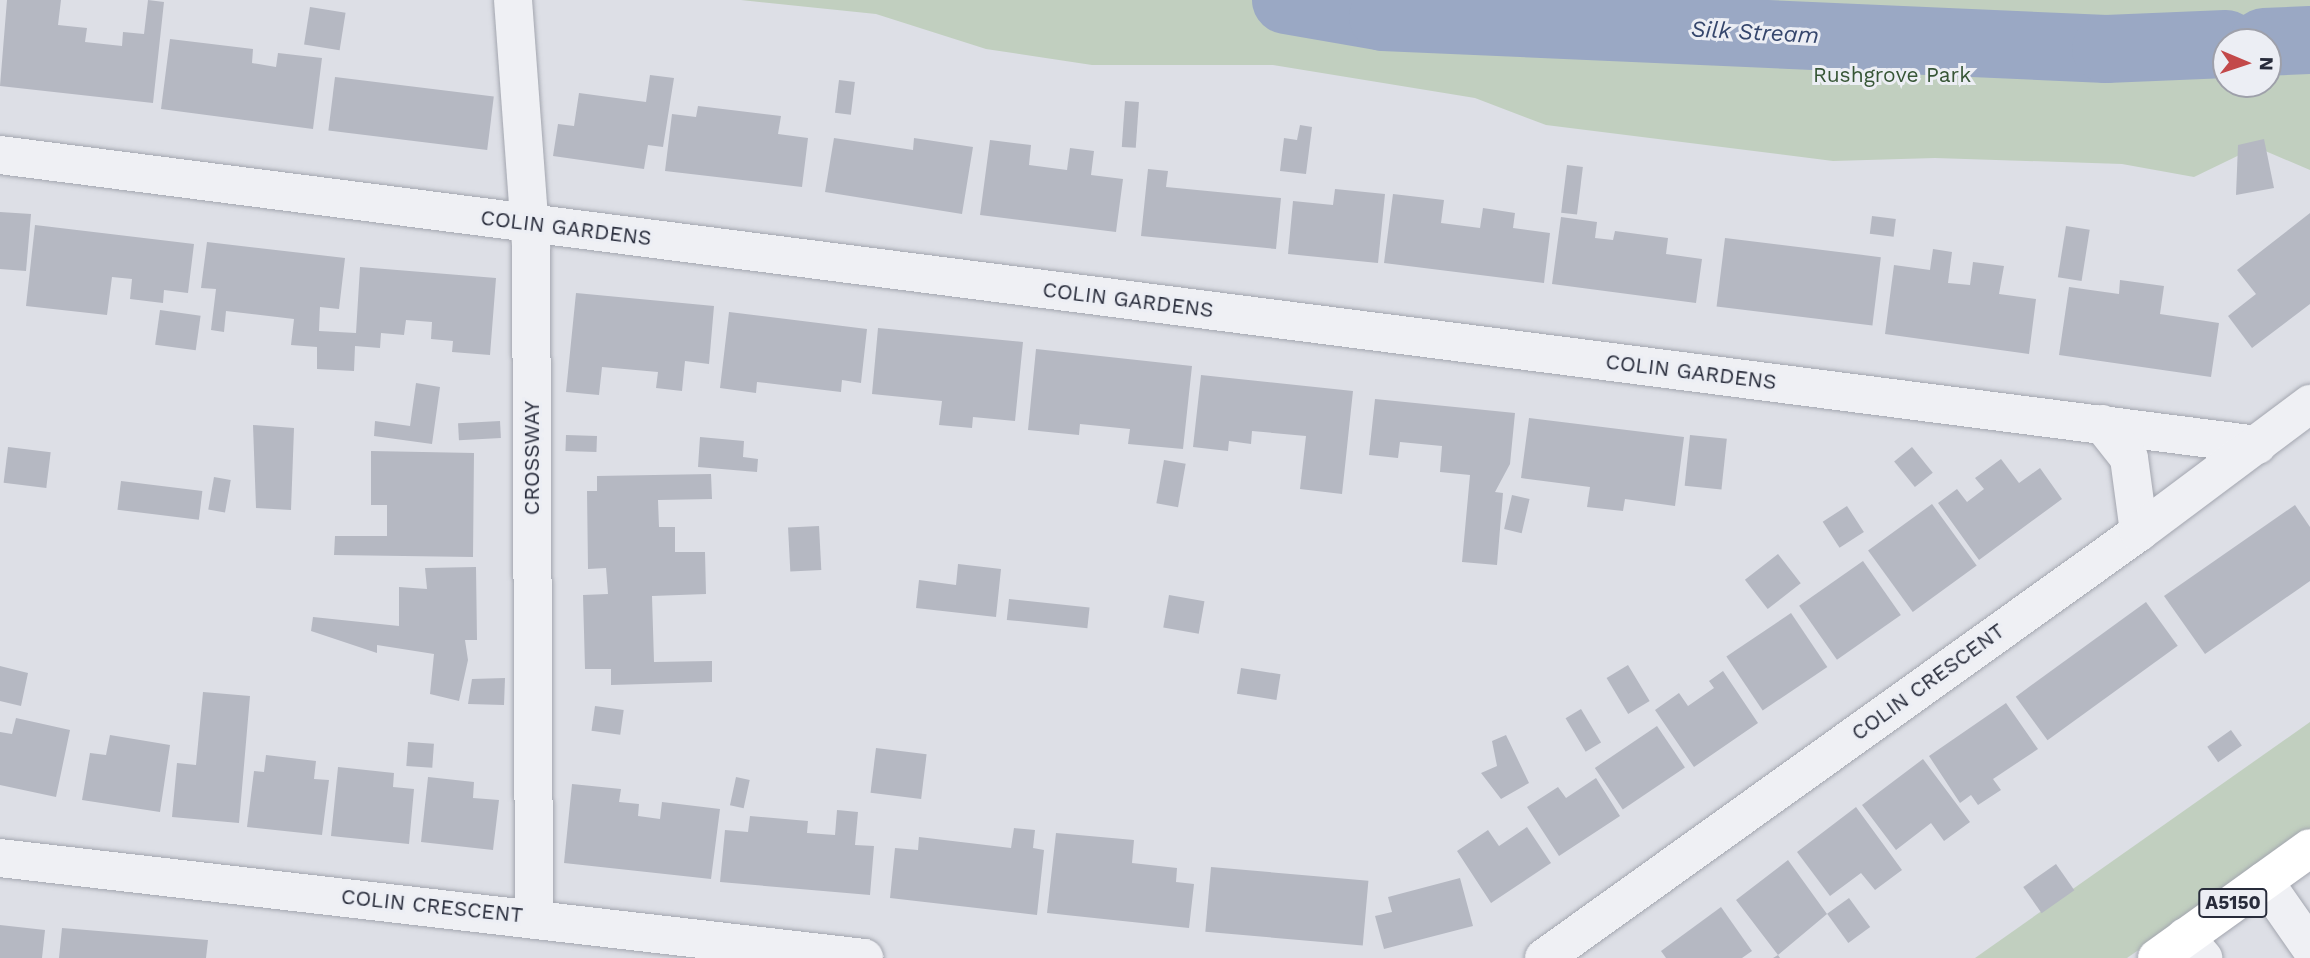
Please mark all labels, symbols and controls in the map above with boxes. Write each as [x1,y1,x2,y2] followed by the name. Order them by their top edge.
[1690,16,1820,50] water label: Silk Stream
[2212,28,2282,98] north arrow
[2255,56,2278,71] text: N
[1813,62,1971,88] park label: Rushgrove Park
[479,205,653,251] street label: COLIN GARDENS
[1041,277,1215,323] street label: COLIN GARDENS
[1604,349,1778,395] street label: COLIN GARDENS
[519,401,545,515] street label: CROSSWAY
[1847,618,2009,746] street label: COLIN CRESCENT
[340,884,524,928] street label: COLIN CRESCENT
[2198,888,2268,918] road number: A5150

